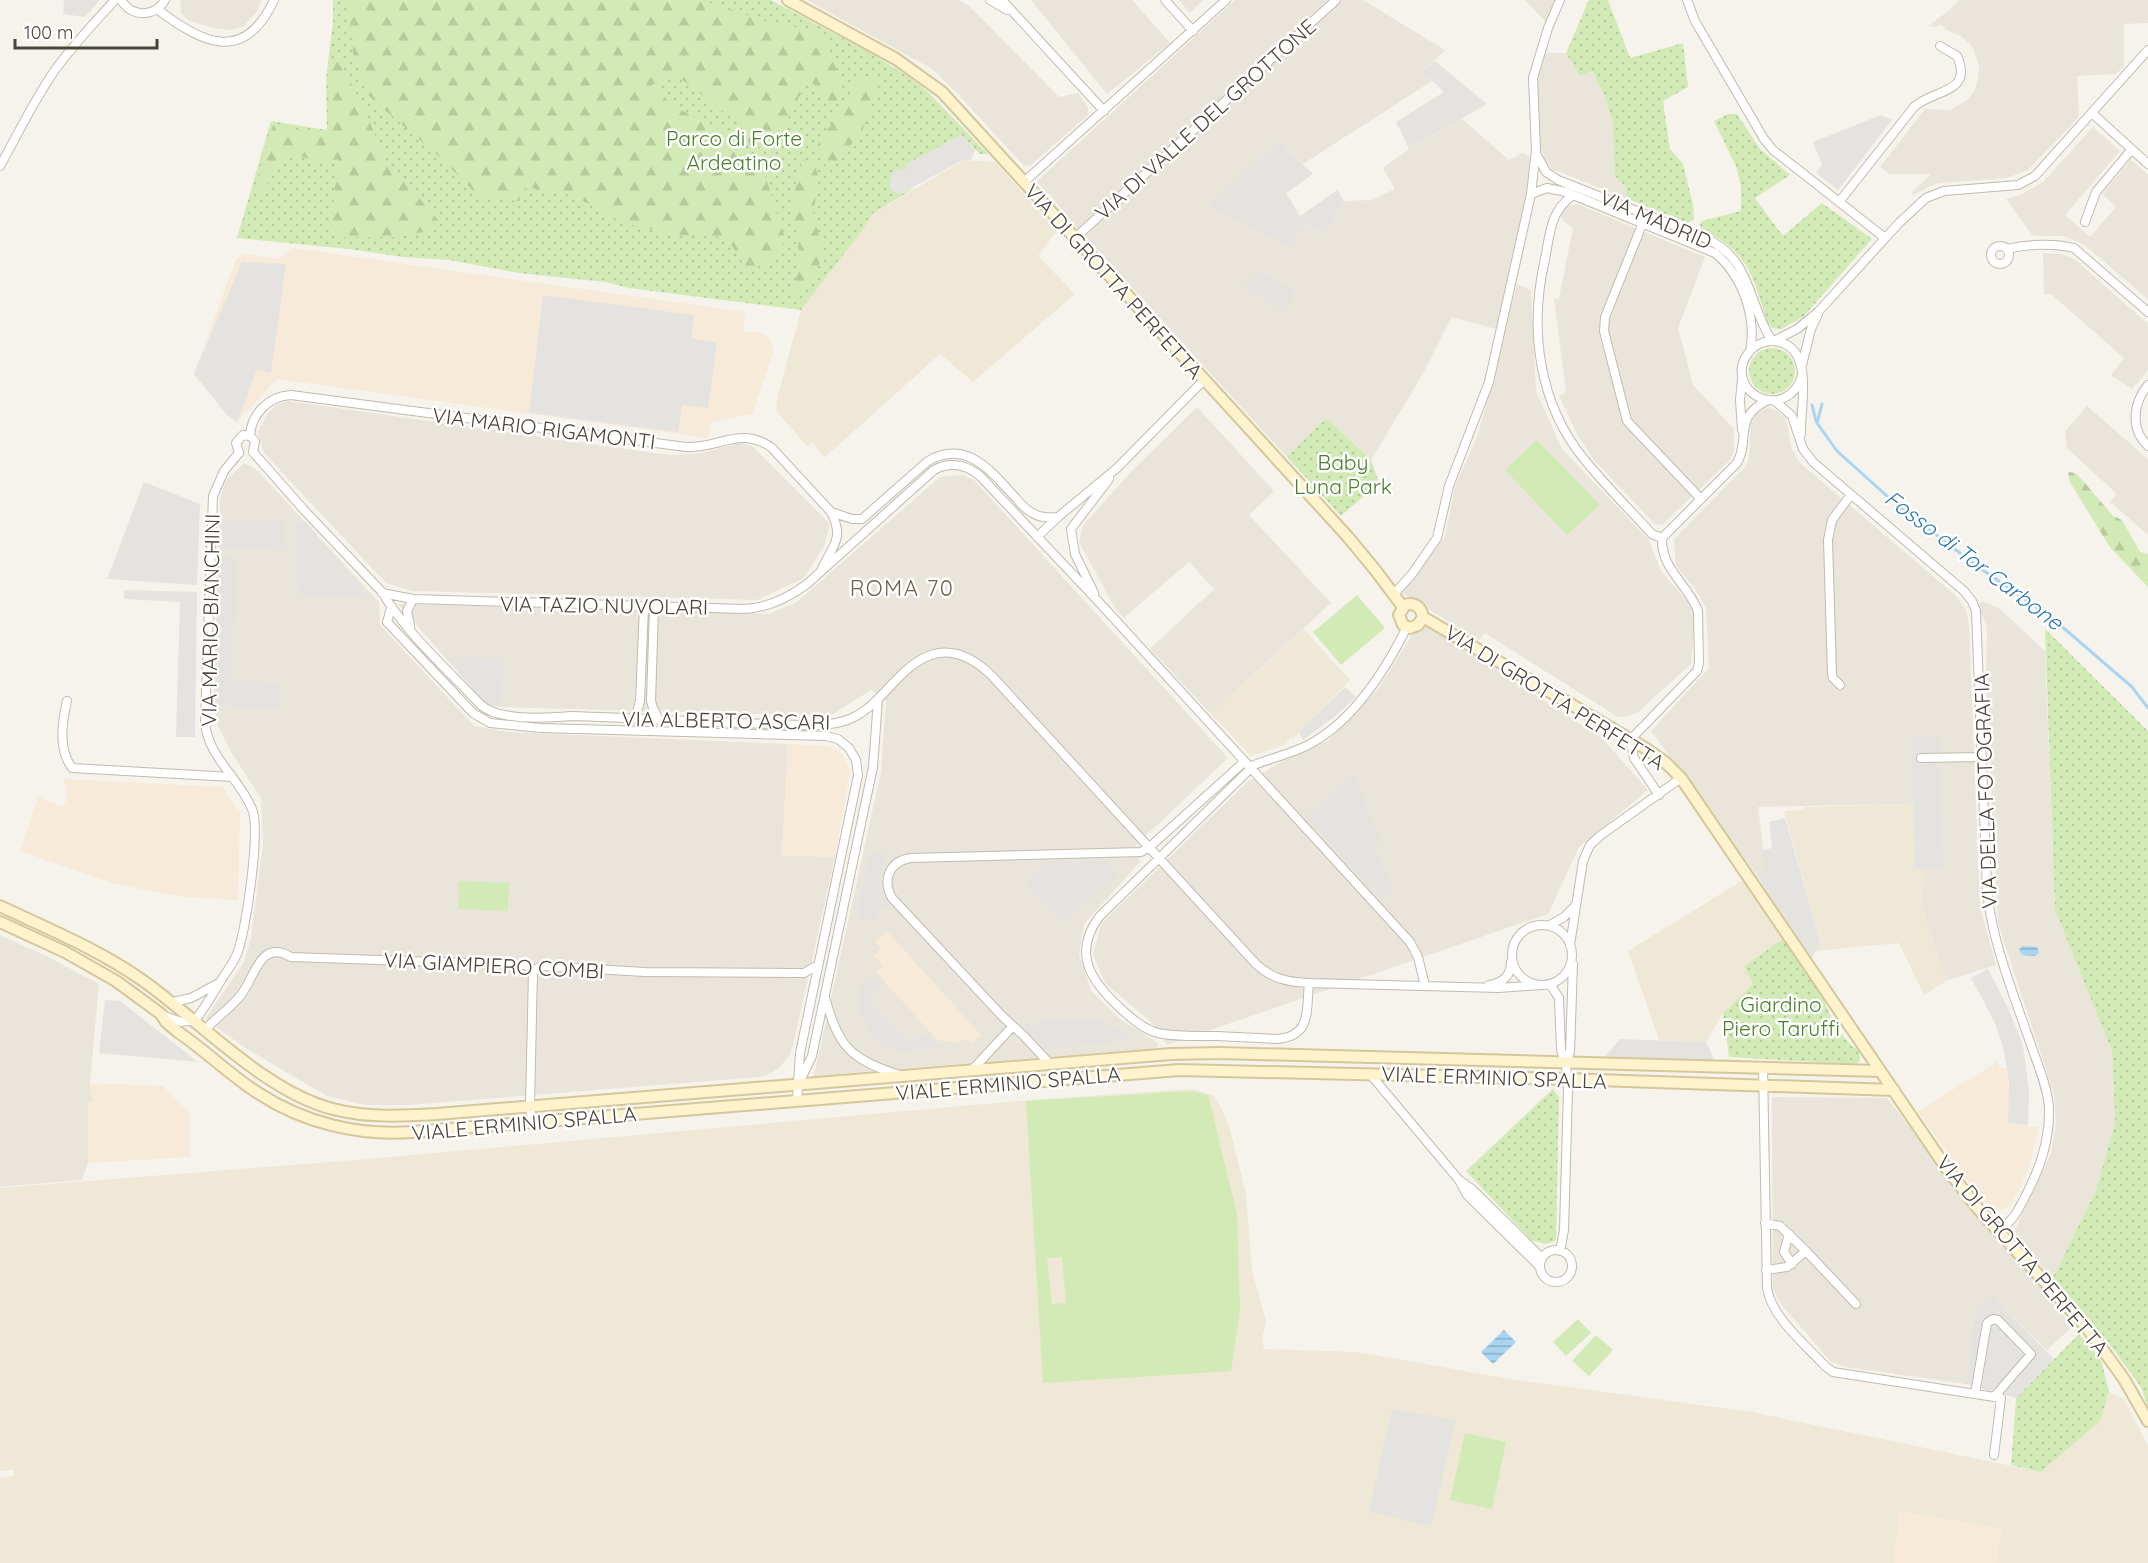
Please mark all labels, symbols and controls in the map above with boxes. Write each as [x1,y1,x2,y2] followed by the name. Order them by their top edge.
[15,12,158,50] scale bar
[1089,13,1321,225] street label: VIA DI VALLE DEL GROTTONE
[24,21,73,44] text: 100 m
[666,125,802,175] park label: Parco di Forte Ardeatino
[1019,178,1209,384] street label: VIA DI GROTTA PERFETTA
[1596,184,1716,254] street label: VIA MADRID
[431,401,657,455] street label: VIA MARIO RIGAMONTI
[1294,449,1392,499] park label: Baby Luna Park
[1879,484,2070,637] water label: Fosso di Tor Carbone
[195,513,225,727] street label: VIA MARIO BIANCHINI
[850,574,954,602] district label: ROMA 70
[500,590,708,620] street label: VIA TAZIO NUVOLARI
[1440,619,1670,775] street label: VIA DI GROTTA PERFETTA
[1968,673,2002,909] street label: VIA DELLA FOTOGRAFIA
[621,705,831,735] street label: VIA ALBERTO ASCARI
[383,946,605,984] street label: VIA GIAMPIERO COMBI
[1722,991,1840,1041] park label: Giardino Piero Taruffi
[894,1060,1122,1106] street label: VIALE ERMINIO SPALLA
[1381,1060,1607,1094] street label: VIALE ERMINIO SPALLA
[410,1100,638,1146] street label: VIALE ERMINIO SPALLA
[1931,1149,2115,1361] street label: VIA DI GROTTA PERFETTA

